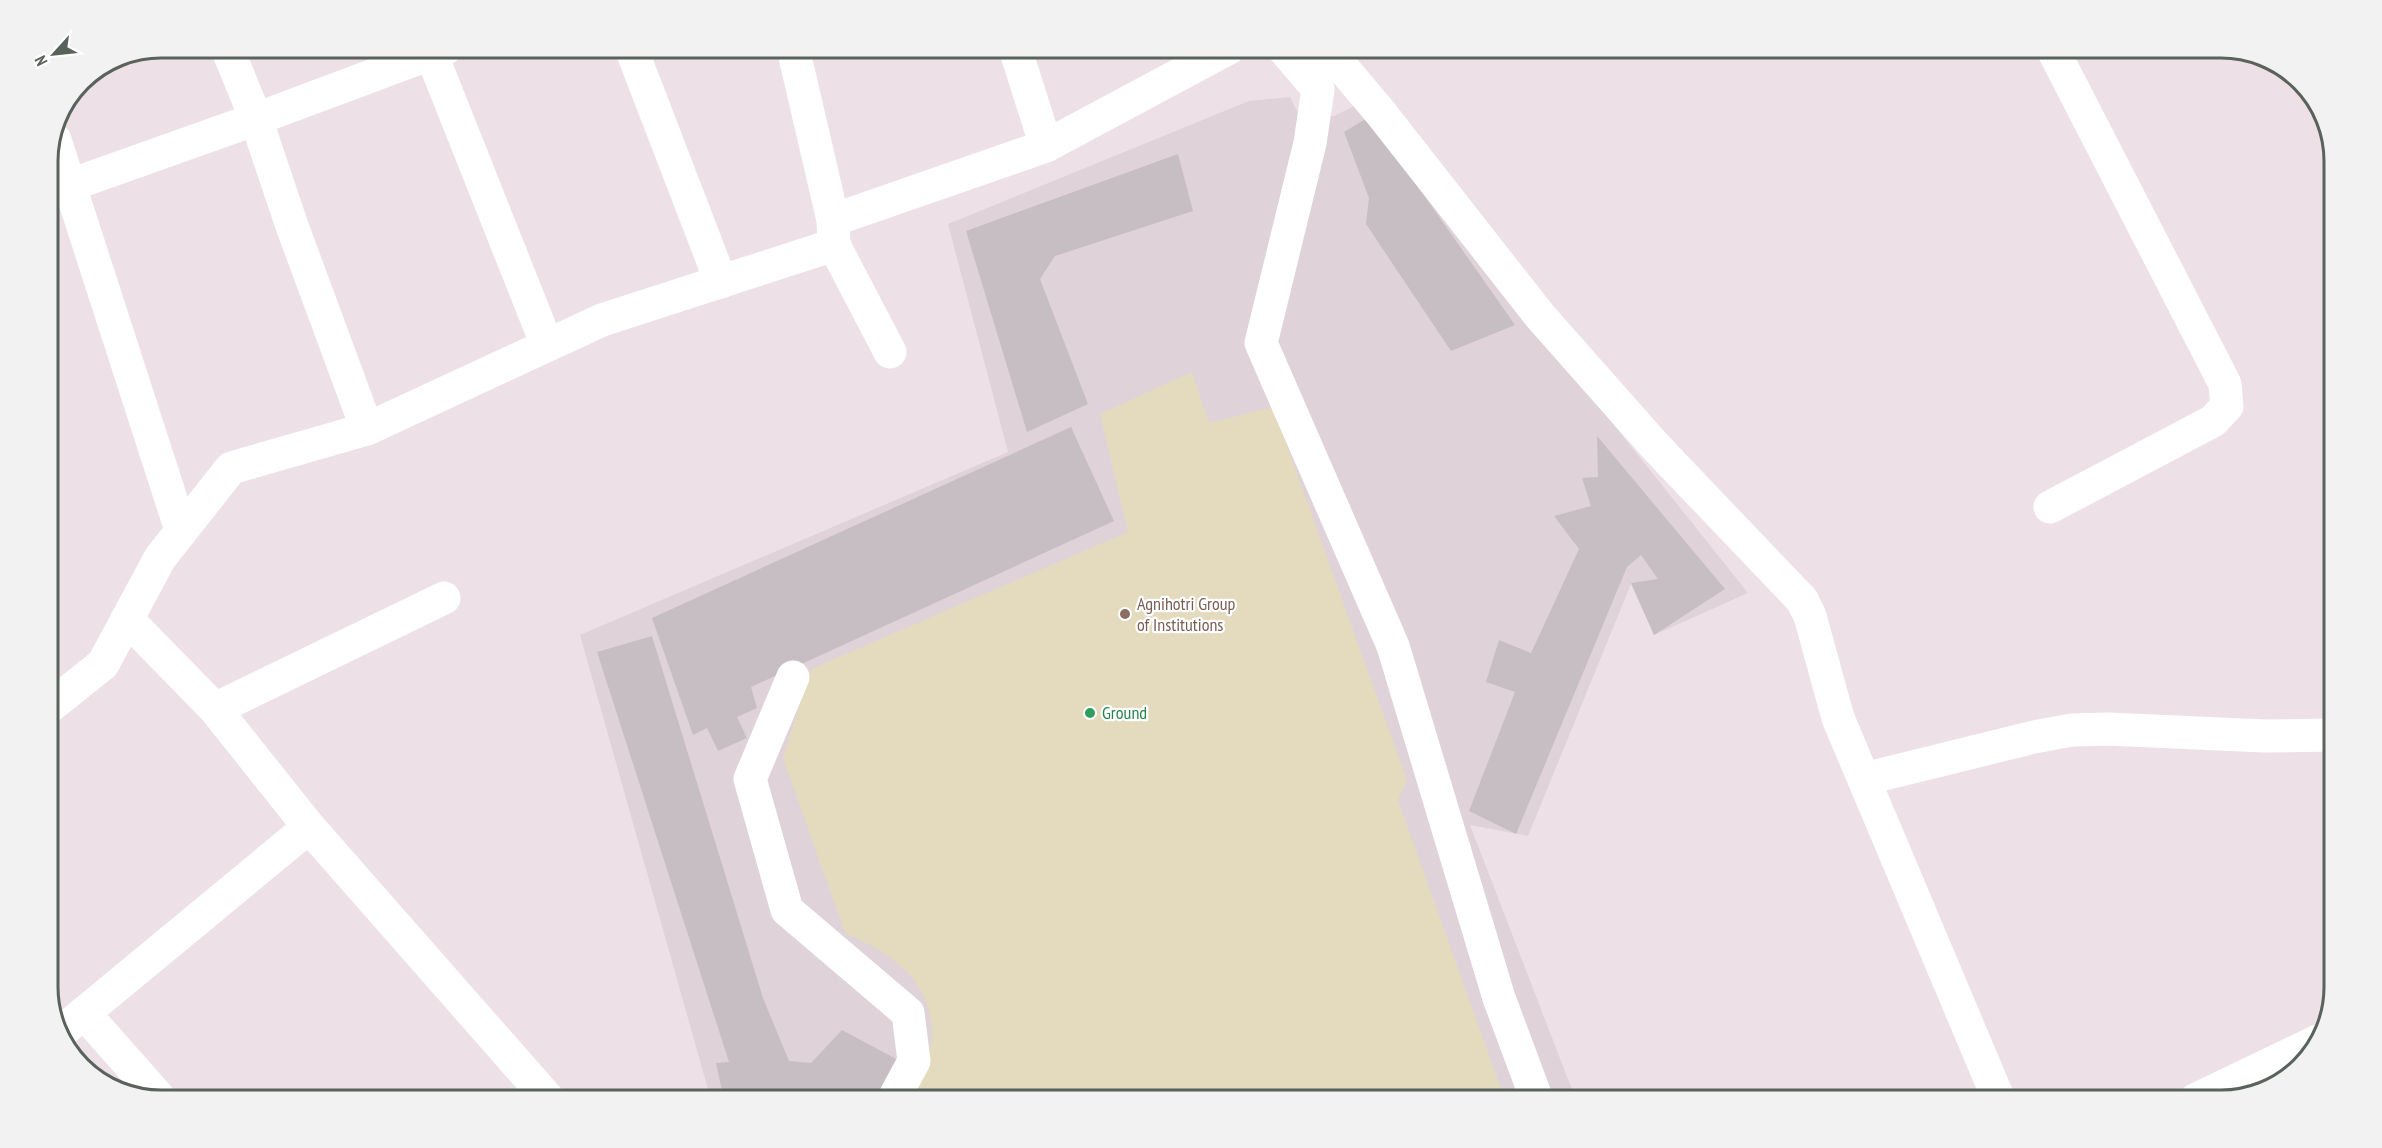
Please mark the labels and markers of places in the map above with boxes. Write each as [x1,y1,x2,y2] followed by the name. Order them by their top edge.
[1137,592,1236,636] place label: Agnihotri Group of Institutions
[1118,607,1132,621] marker: Agnihotri Group of Institutions
[1102,701,1147,724] place label: Ground
[1083,706,1097,720] marker: Ground

